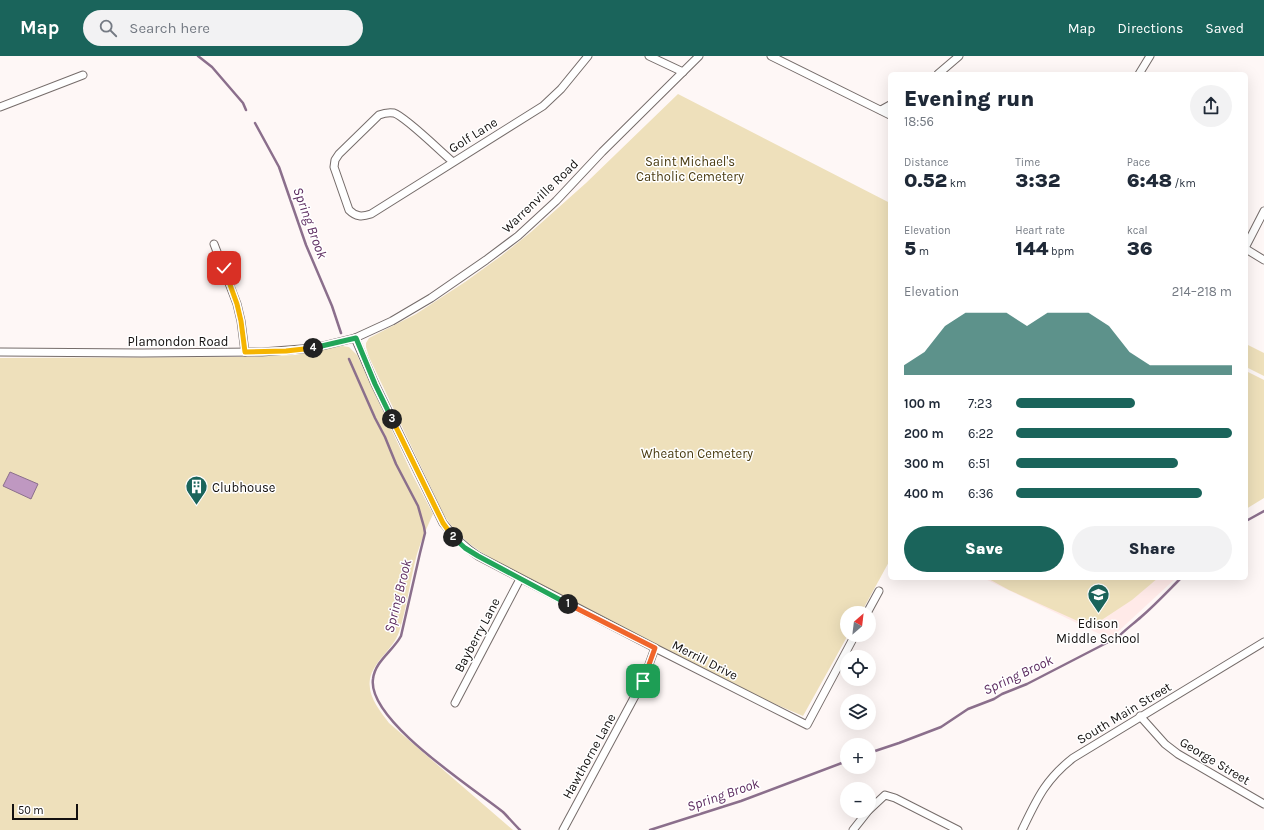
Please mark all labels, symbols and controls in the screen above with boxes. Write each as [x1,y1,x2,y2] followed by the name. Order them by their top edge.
[83,10,363,46] search box
[20,17,59,39] text: Map
[97,17,119,39] icon: search
[129,19,210,37] text: Search here
[1068,20,1096,37] text: Map
[1118,20,1183,37] text: Directions
[1205,20,1244,37] text: Saved
[1190,85,1232,127] button: share
[904,86,1034,112] text: Evening run
[446,114,500,156] street label: Golf Lane
[904,114,934,129] text: 18:56
[636,154,744,184] park label: Saint Michael's Catholic Cemetery
[499,156,581,236] street label: Warrenville Road
[904,156,948,169] text: Distance
[1015,156,1040,169] text: Time
[1127,156,1150,169] text: Pace
[904,169,947,192] text: 0.52
[1015,169,1060,192] text: 3:32
[1127,169,1172,192] text: 6:48
[947,177,966,190] text: km
[1172,177,1196,190] text: /km
[289,185,331,262] water label: Spring Brook
[904,224,951,237] text: Elevation
[1015,224,1065,237] text: Heart rate
[1127,224,1148,237] text: kcal
[904,237,916,260] text: 5
[1015,237,1048,260] text: 144
[1127,237,1153,260] text: 36
[916,245,929,258] text: m
[1048,245,1074,258] text: bpm
[207,251,241,285] pin
[213,257,235,279] icon: check
[904,284,959,299] text: Elevation
[1172,284,1232,299] text: 214–218 m
[128,334,228,349] street label: Plamondon Road
[303,338,323,358] pin: 4
[310,341,316,354] text: 4
[904,396,941,411] text: 100 m
[968,396,992,411] text: 7:23
[382,409,402,429] pin: 3
[389,412,395,425] text: 3
[904,426,944,441] text: 200 m
[968,426,994,441] text: 6:22
[641,446,753,461] park label: Wheaton Cemetery
[904,456,944,471] text: 300 m
[968,456,990,471] text: 6:51
[184,474,210,507] building icon: Clubhouse
[212,480,276,495] place label: Clubhouse
[904,486,944,501] text: 400 m
[968,486,994,501] text: 6:36
[904,526,1064,572] button: Save
[1072,526,1232,572] button: Share
[443,527,463,547] pin: 2
[450,530,456,543] text: 2
[381,557,416,634] water label: Spring Brook
[1085,582,1111,615] school or university icon: Edison Middle School
[558,594,578,614] pin: 1
[451,595,503,675] street label: Bayberry Lane
[566,597,570,610] text: 1
[840,606,876,642] north arrow
[840,606,876,818] map controls
[1056,616,1140,646] place label: Edison Middle School
[670,637,741,683] street label: Merrill Drive
[840,650,876,686] button: locate
[980,651,1056,699] water label: Spring Brook
[626,664,660,698] pin
[632,670,654,692] icon: arrive
[1074,679,1174,747] street label: South Main Street
[840,694,876,730] button: layers
[559,710,619,801] street label: Hawthorne Lane
[1177,734,1253,788] street label: George Street
[840,738,876,774] button: +
[685,774,762,815] water label: Spring Brook
[840,782,876,818] button: −
[12,802,78,821] scale bar
[18,804,44,817] text: 50 m

